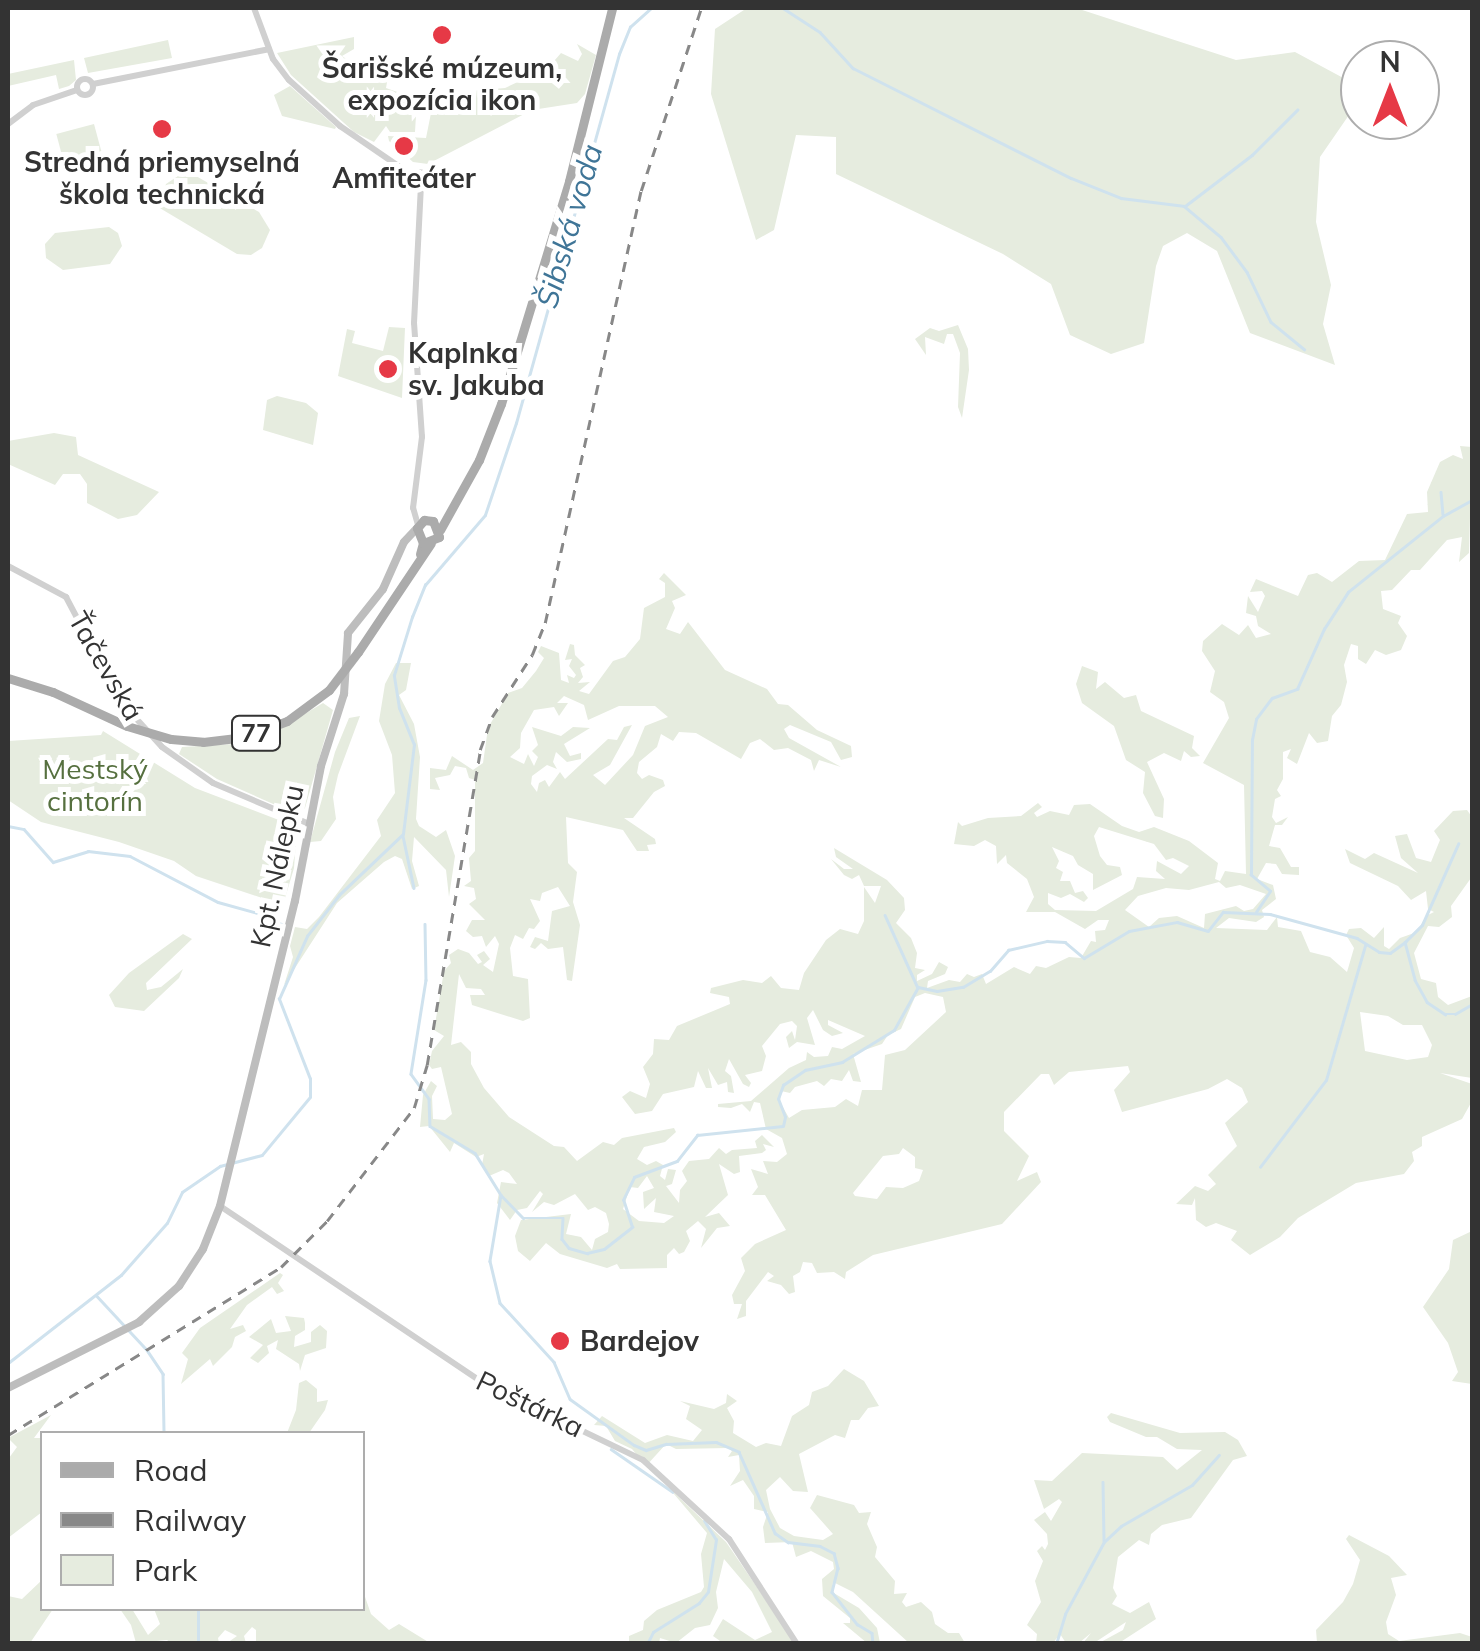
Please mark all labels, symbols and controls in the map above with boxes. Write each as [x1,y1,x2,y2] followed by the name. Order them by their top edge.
[431,24,453,46] marker: Šarišské múzeum, expozícia ikon
[1340,40,1440,140] north arrow
[1379,44,1401,79] text: N
[322,51,562,117] place label: Šarišské múzeum, expozícia ikon
[151,118,173,140] marker: Stredná priemyselná škola technická
[393,135,415,157] marker: Amfiteáter
[528,140,610,312] water label: Šibská voda
[24,145,300,211] place label: Stredná priemyselná škola technická
[332,161,476,195] place label: Amfiteáter
[408,336,545,402] place label: Kaplnka sv. Jakuba
[377,358,399,380] marker: Kaplnka sv. Jakuba
[61,606,151,726] street label: Ťačevská
[231,713,281,753] road number: 77
[42,752,148,818] park label: Mestský cintorín
[243,782,311,950] street label: Kpt. Nálepku
[580,1324,699,1358] place label: Bardejov
[549,1330,571,1352] marker: Bardejov
[471,1364,589,1444] street label: Poštárka
[40,1431,365,1611] legend
[134,1451,208,1489] text: Road
[134,1501,247,1539] text: Railway
[134,1551,197,1589] text: Park

